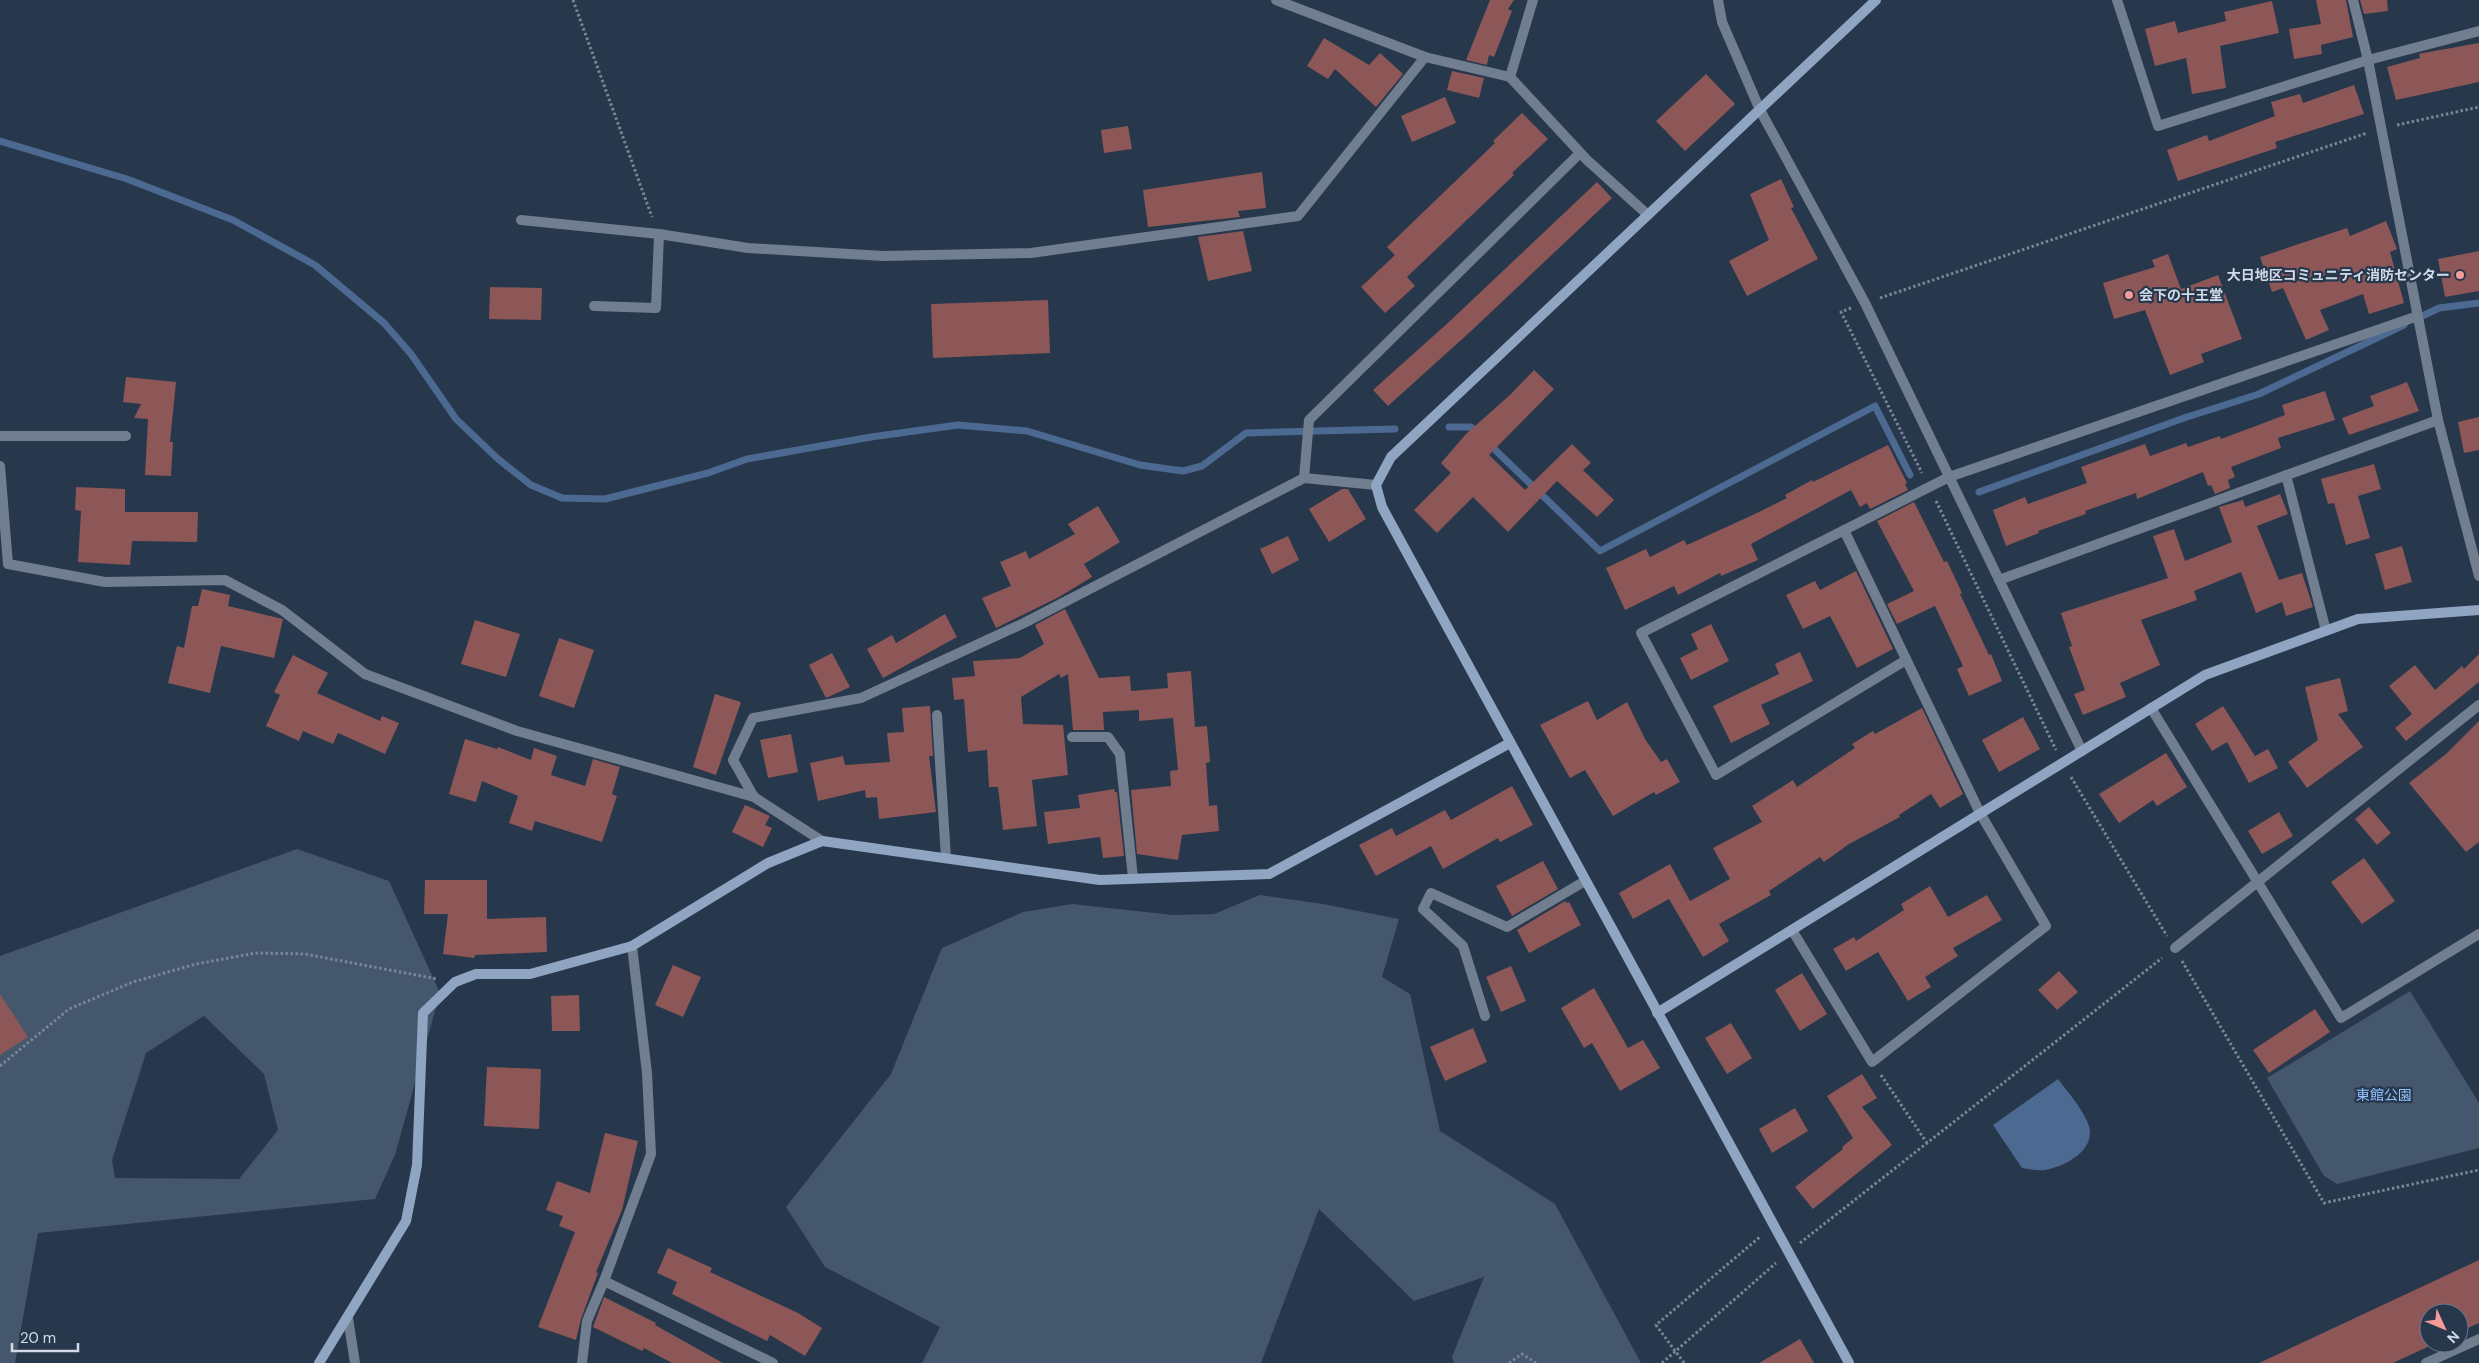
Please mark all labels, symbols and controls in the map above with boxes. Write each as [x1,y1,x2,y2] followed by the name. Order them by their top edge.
[2227,266,2450,284] place label: 大日地区コミュニティ消防センター
[2454,269,2466,281] marker: 大日地区コミュニティ消防センター
[2139,286,2223,304] place label: 会下の十王堂
[2123,289,2135,301] marker: 会下の十王堂
[2356,1086,2412,1104] park label: 東館公園
[2419,1303,2469,1353] north arrow
[12,1320,79,1352] scale bar
[2443,1327,2463,1347] text: N
[20,1328,56,1348] text: 20 m

